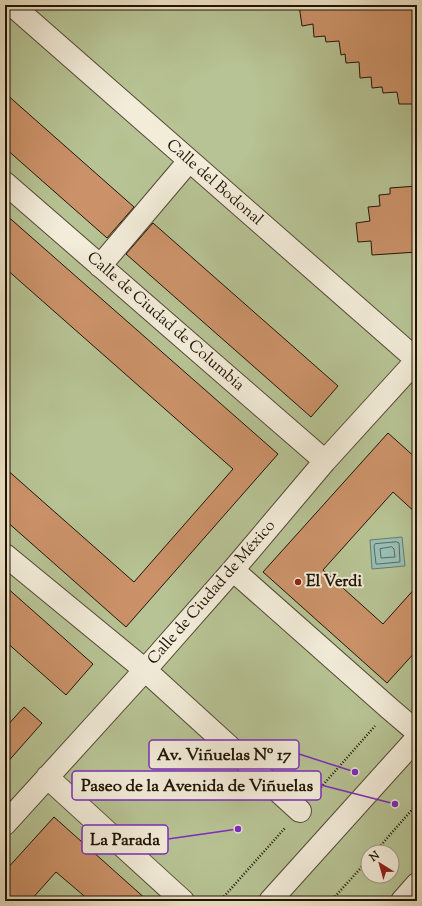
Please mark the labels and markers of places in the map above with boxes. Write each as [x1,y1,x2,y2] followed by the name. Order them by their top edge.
[306,571,362,594] place label: El Verdi
[293,577,303,587] marker: El Verdi
[149,740,299,769] callout: Av. Viñuelas Nº 17
[72,771,321,800] callout: Paseo de la Avenida de Viñuelas
[82,825,168,854] callout: La Parada

